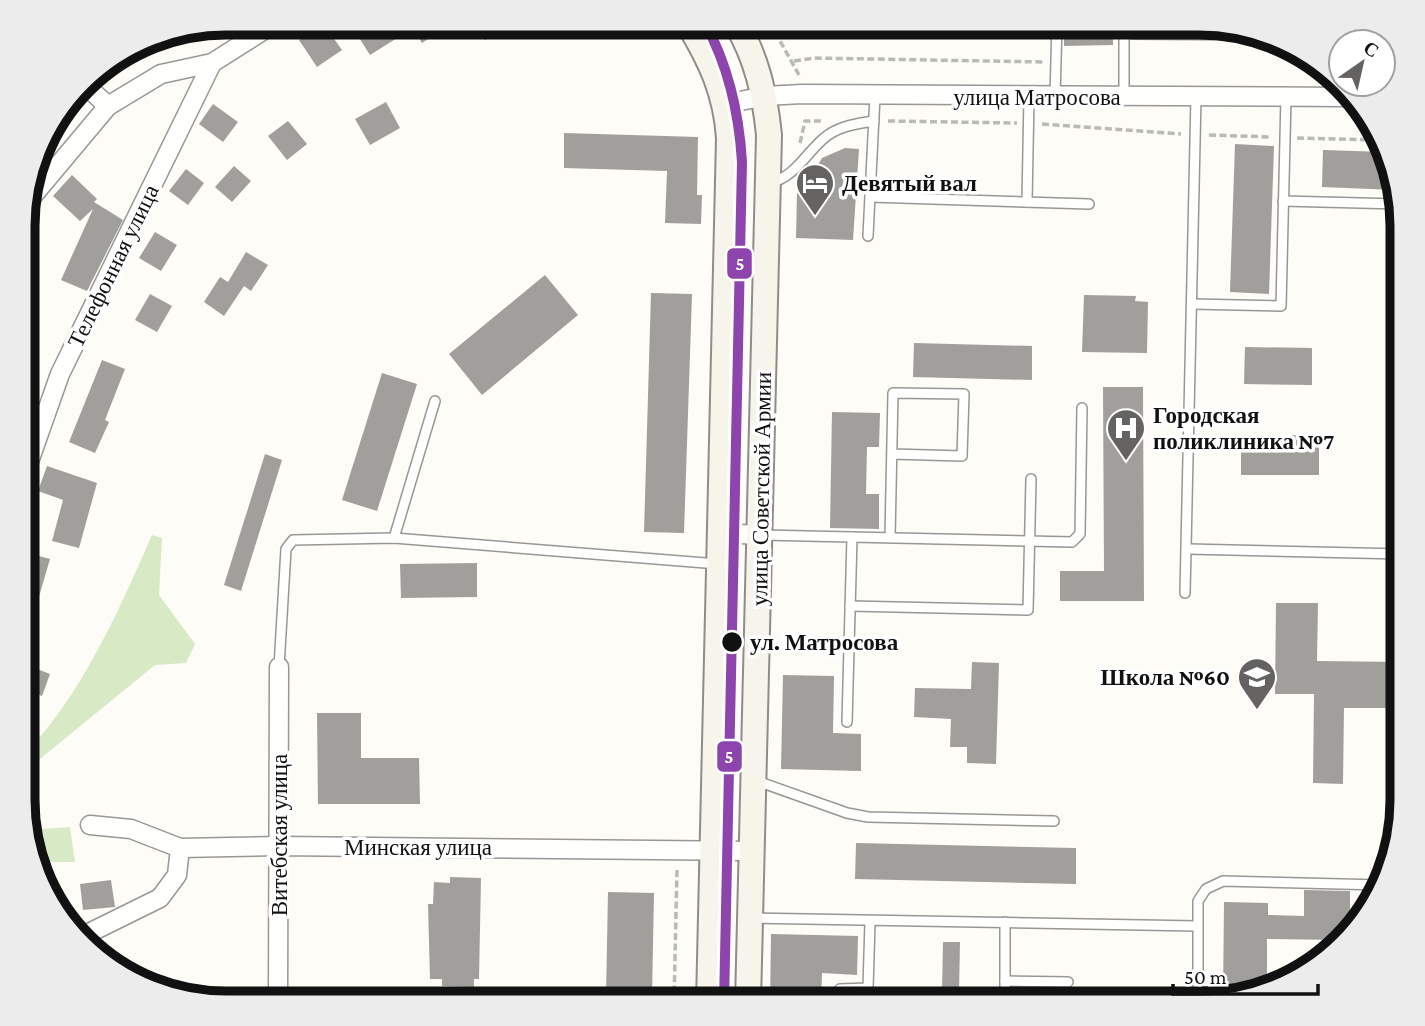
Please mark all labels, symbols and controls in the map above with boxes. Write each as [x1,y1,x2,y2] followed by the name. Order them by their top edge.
[1327,28,1397,98] north arrow
[1360,37,1383,62] text: С
[953,84,1121,110] street label: улица Матросова
[794,162,836,217] hotel icon: Девятый вал
[842,170,977,196] place label: Девятый вал
[62,180,164,352] street label: Телефонная улица
[726,247,753,280] line badge: 5
[735,253,745,274] text: 5
[746,372,776,606] street label: улица Советской Армии
[1153,402,1335,454] place label: Городская поликлиника №7
[1105,407,1147,462] hospital icon: Городская поликлиника №7
[750,629,899,655] place label: ул. Матросова
[720,630,744,654] marker: ул. Матросова
[1236,656,1278,711] school or university icon: Школа №60
[1101,664,1230,690] place label: Школа №60
[716,740,743,773] line badge: 5
[724,746,734,767] text: 5
[266,754,292,916] street label: Витебская улица
[344,834,492,860] street label: Минская улица
[1173,953,1318,997] scale bar
[1184,965,1227,989] text: 50 m

